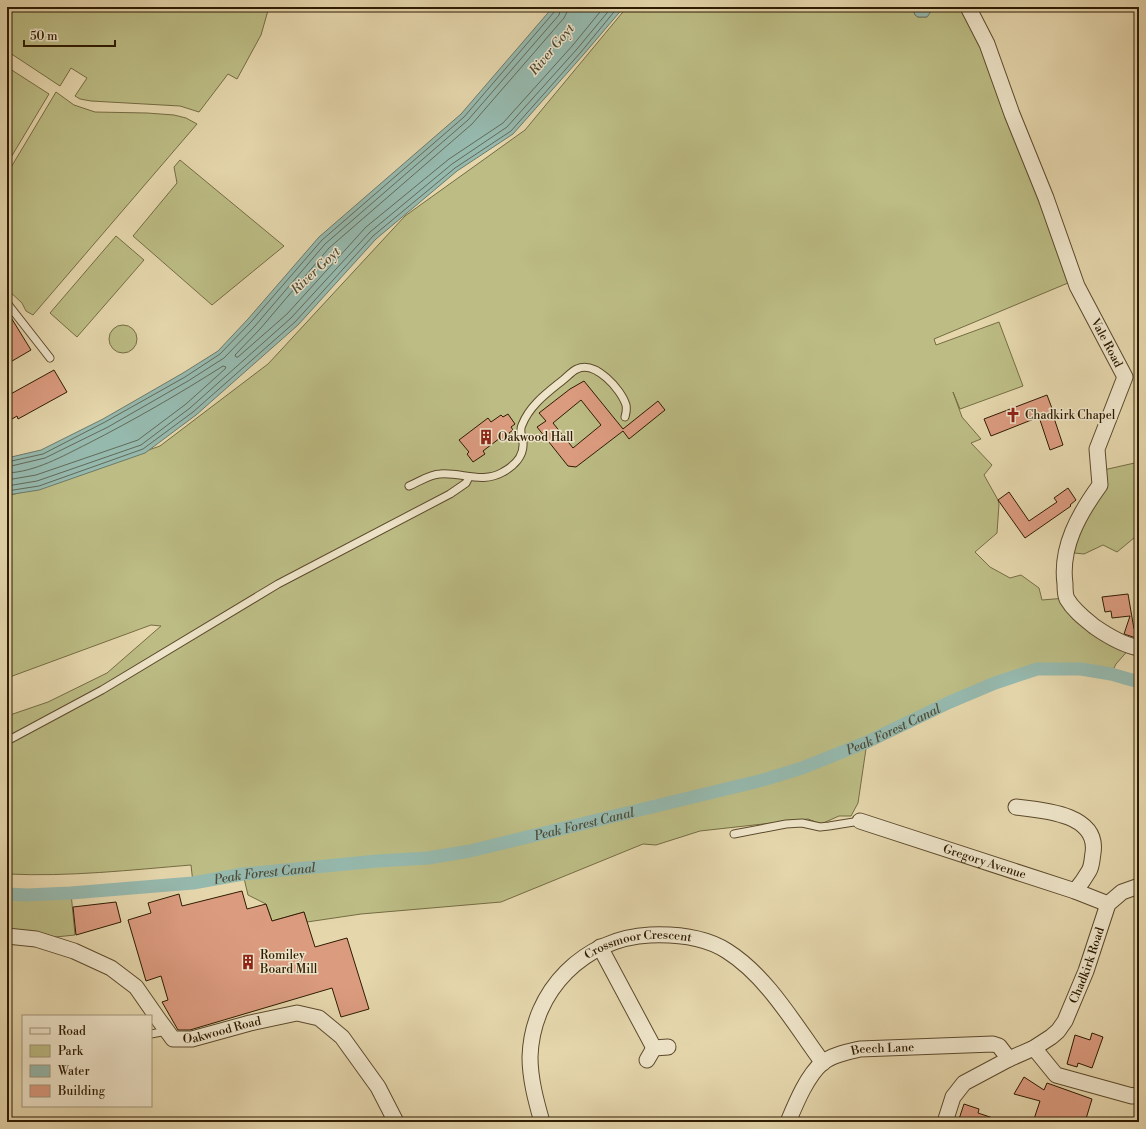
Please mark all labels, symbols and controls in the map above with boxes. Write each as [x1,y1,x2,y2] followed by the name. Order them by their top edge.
[525,20,578,79] water label: River Goyt
[24,22,115,48] scale bar
[30,29,58,44] text: 50 m
[287,243,344,298] water label: River Goyt
[1087,315,1126,370] street label: Vale Road
[1004,406,1022,424] church icon: Chadkirk Chapel
[1025,408,1116,423] place label: Chadkirk Chapel
[477,428,495,446] building icon: Oakwood Hall
[498,430,574,445] place label: Oakwood Hall
[843,700,944,759] water label: Peak Forest Canal
[532,804,637,844] water label: Peak Forest Canal
[941,842,1028,883] street label: Gregory Avenue
[212,860,317,888] water label: Peak Forest Canal
[1066,925,1108,1006] street label: Chadkirk Road
[582,928,694,963] street label: Crossmoor Crescent
[259,948,318,977] place label: Romiley Board Mill
[239,953,257,971] building icon: Romiley Board Mill
[183,1014,263,1047] street label: Oakwood Road
[22,1015,152,1107] legend
[58,1024,86,1039] text: Road
[849,1040,915,1059] street label: Beech Lane
[58,1044,84,1059] text: Park
[57,1064,90,1079] text: Water
[57,1084,106,1099] text: Building

